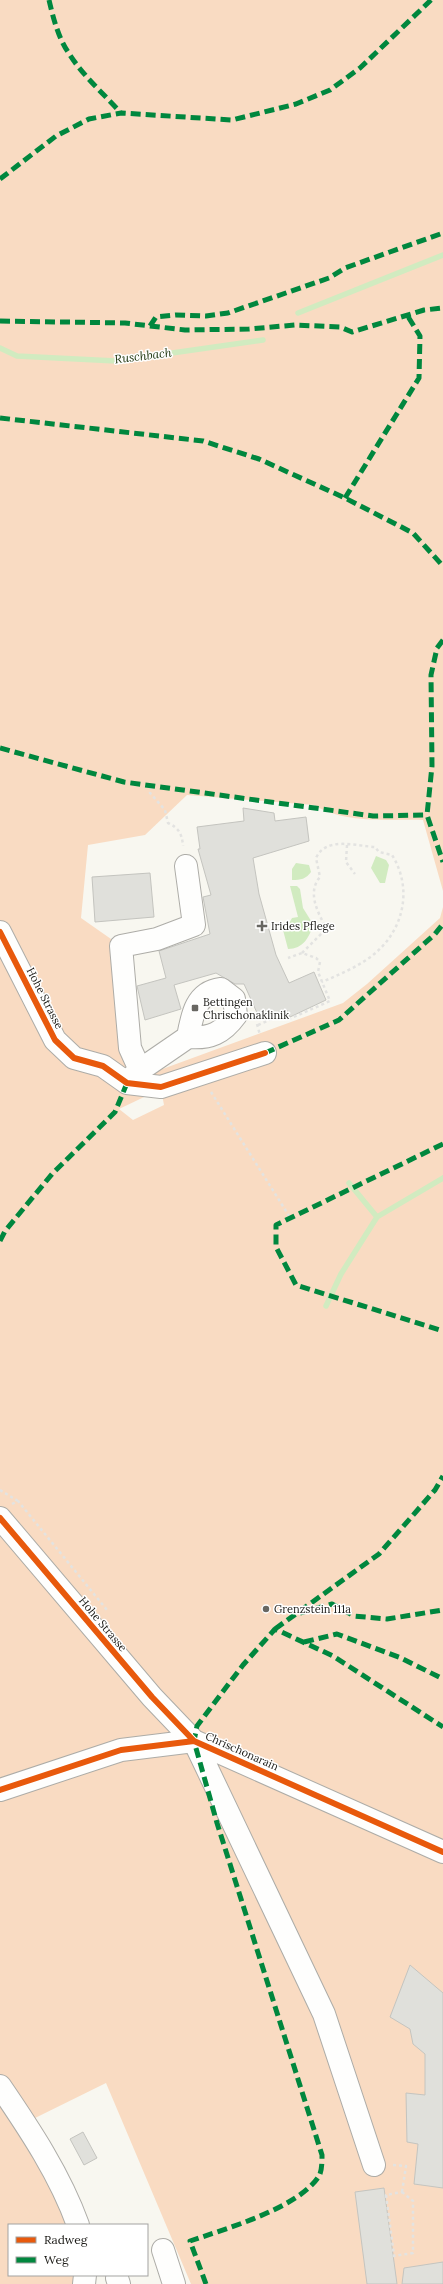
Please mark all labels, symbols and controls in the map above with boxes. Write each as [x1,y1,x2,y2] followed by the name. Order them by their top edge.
[113,345,173,366] water label: Ruschbach
[271,919,335,933] place label: Irides Pflege
[256,920,268,932] marker: Irides Pflege
[24,965,67,1031] street label: Hohe Strasse
[203,995,289,1022] place label: Bettingen Chrischonaklinik
[190,1003,200,1013] marker: Bettingen Chrischonaklinik
[76,1594,130,1654] street label: Hohe Strasse
[274,1602,351,1616] place label: Grenzstein 111a
[261,1604,271,1614] marker: Grenzstein 111a
[203,1729,281,1774] street label: Chrischonarain
[8,2224,148,2276] legend
[44,2232,88,2247] text: Radweg
[44,2252,69,2267] text: Weg

